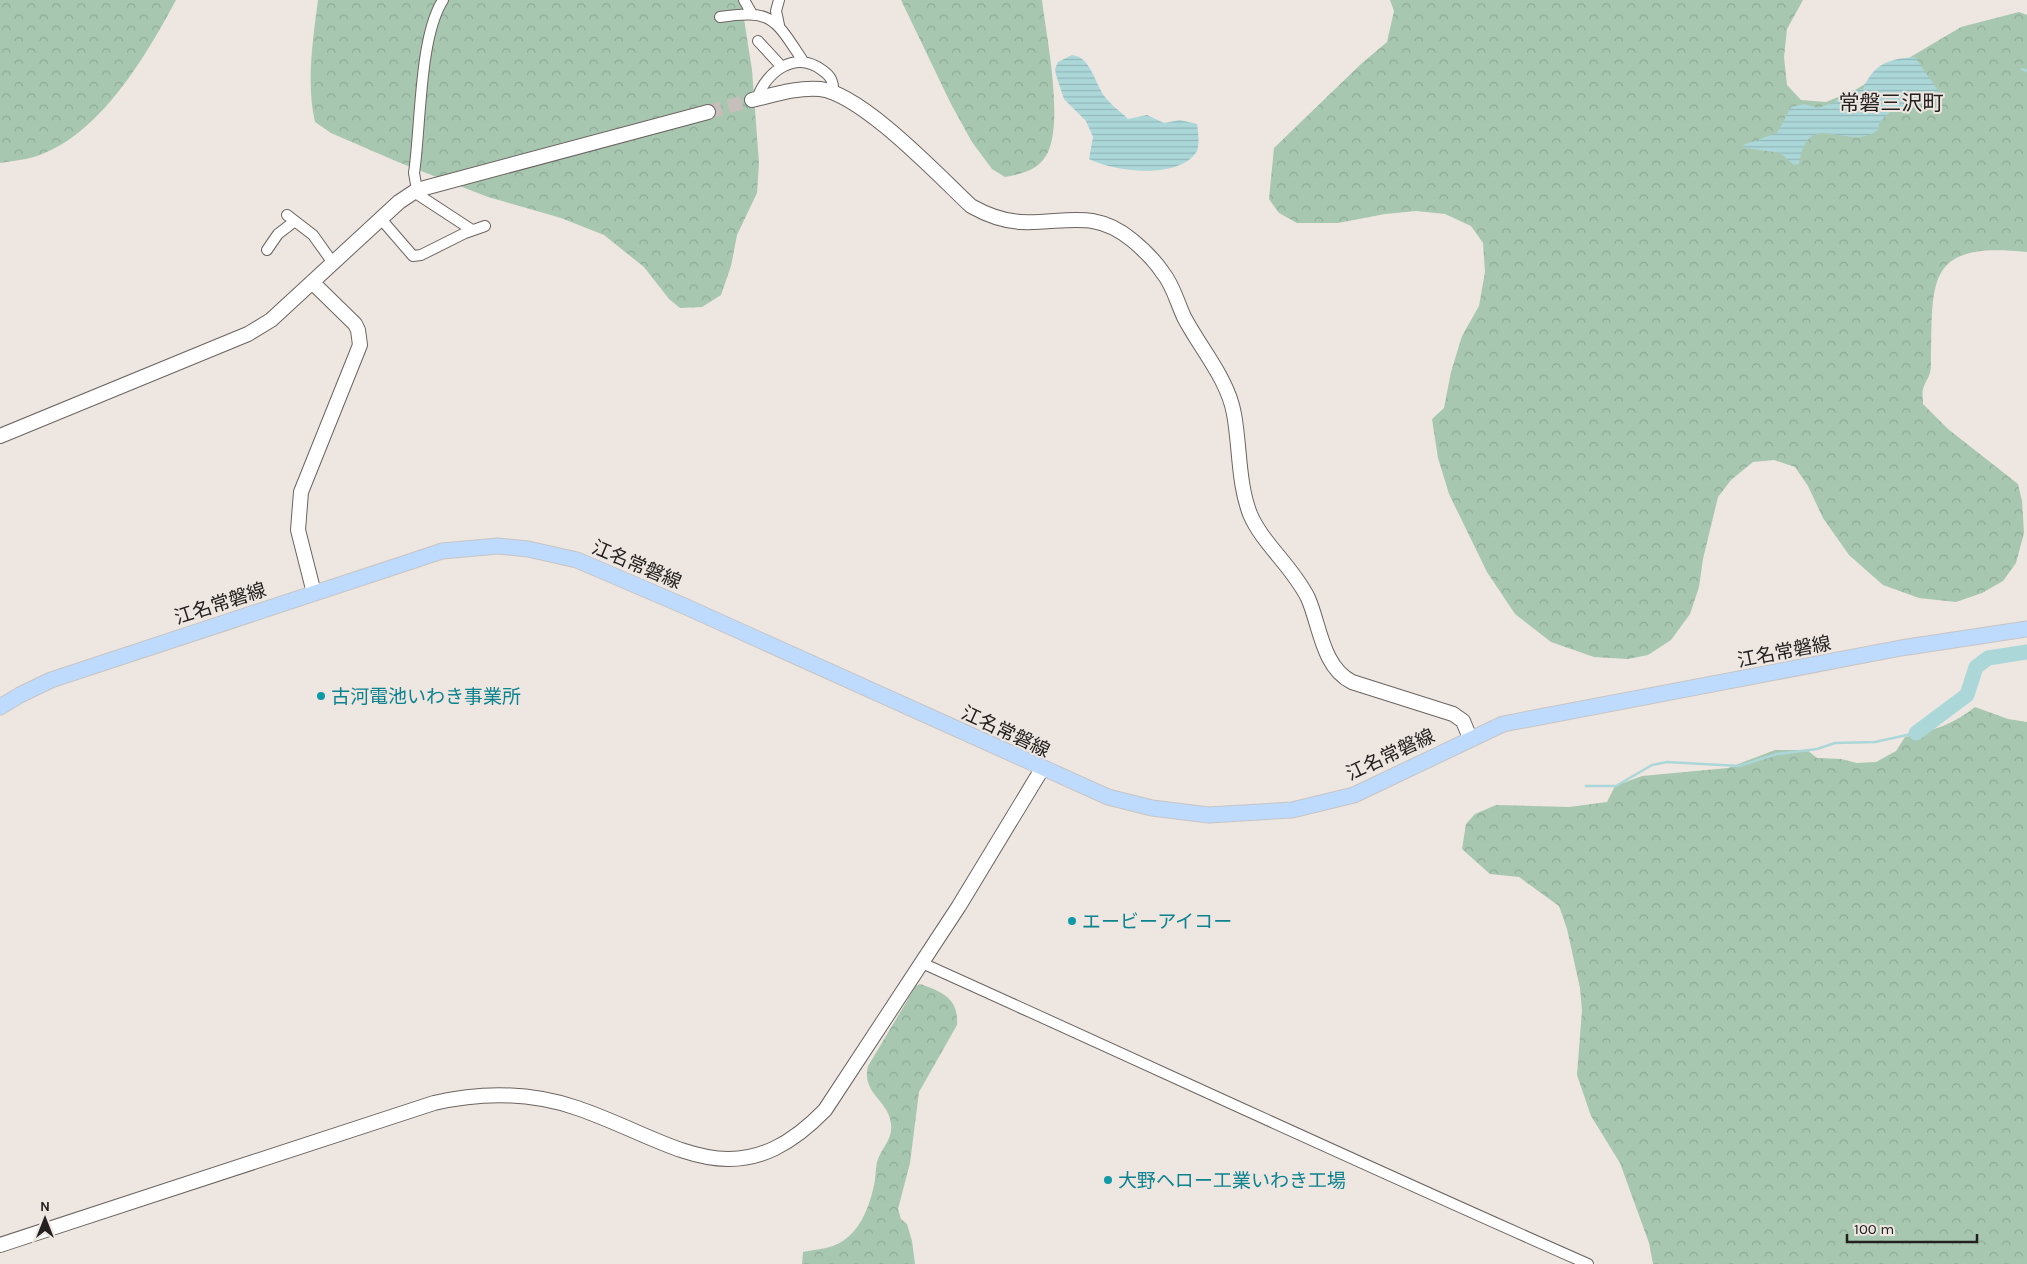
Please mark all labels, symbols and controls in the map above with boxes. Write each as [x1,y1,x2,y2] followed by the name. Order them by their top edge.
[1839,91,1944,115] district label: 常磐三沢町
[589,536,685,594] street label: 江名常磐線
[172,579,269,629] street label: 江名常磐線
[1735,632,1833,672] street label: 江名常磐線
[331,686,521,708] place label: 古河電池いわき事業所
[315,690,327,702] marker: 古河電池いわき事業所
[958,702,1053,762] street label: 江名常磐線
[1343,725,1438,785] street label: 江名常磐線
[1082,911,1232,933] place label: エービーアイコー
[1066,915,1078,927] marker: エービーアイコー
[1118,1170,1346,1192] place label: 大野ヘロー工業いわき工場
[1102,1174,1114,1186] marker: 大野ヘロー工業いわき工場
[20,1194,70,1244] north arrow
[40,1198,50,1215] text: N
[1847,1212,1977,1244] scale bar
[1854,1220,1894,1238] text: 100 m

